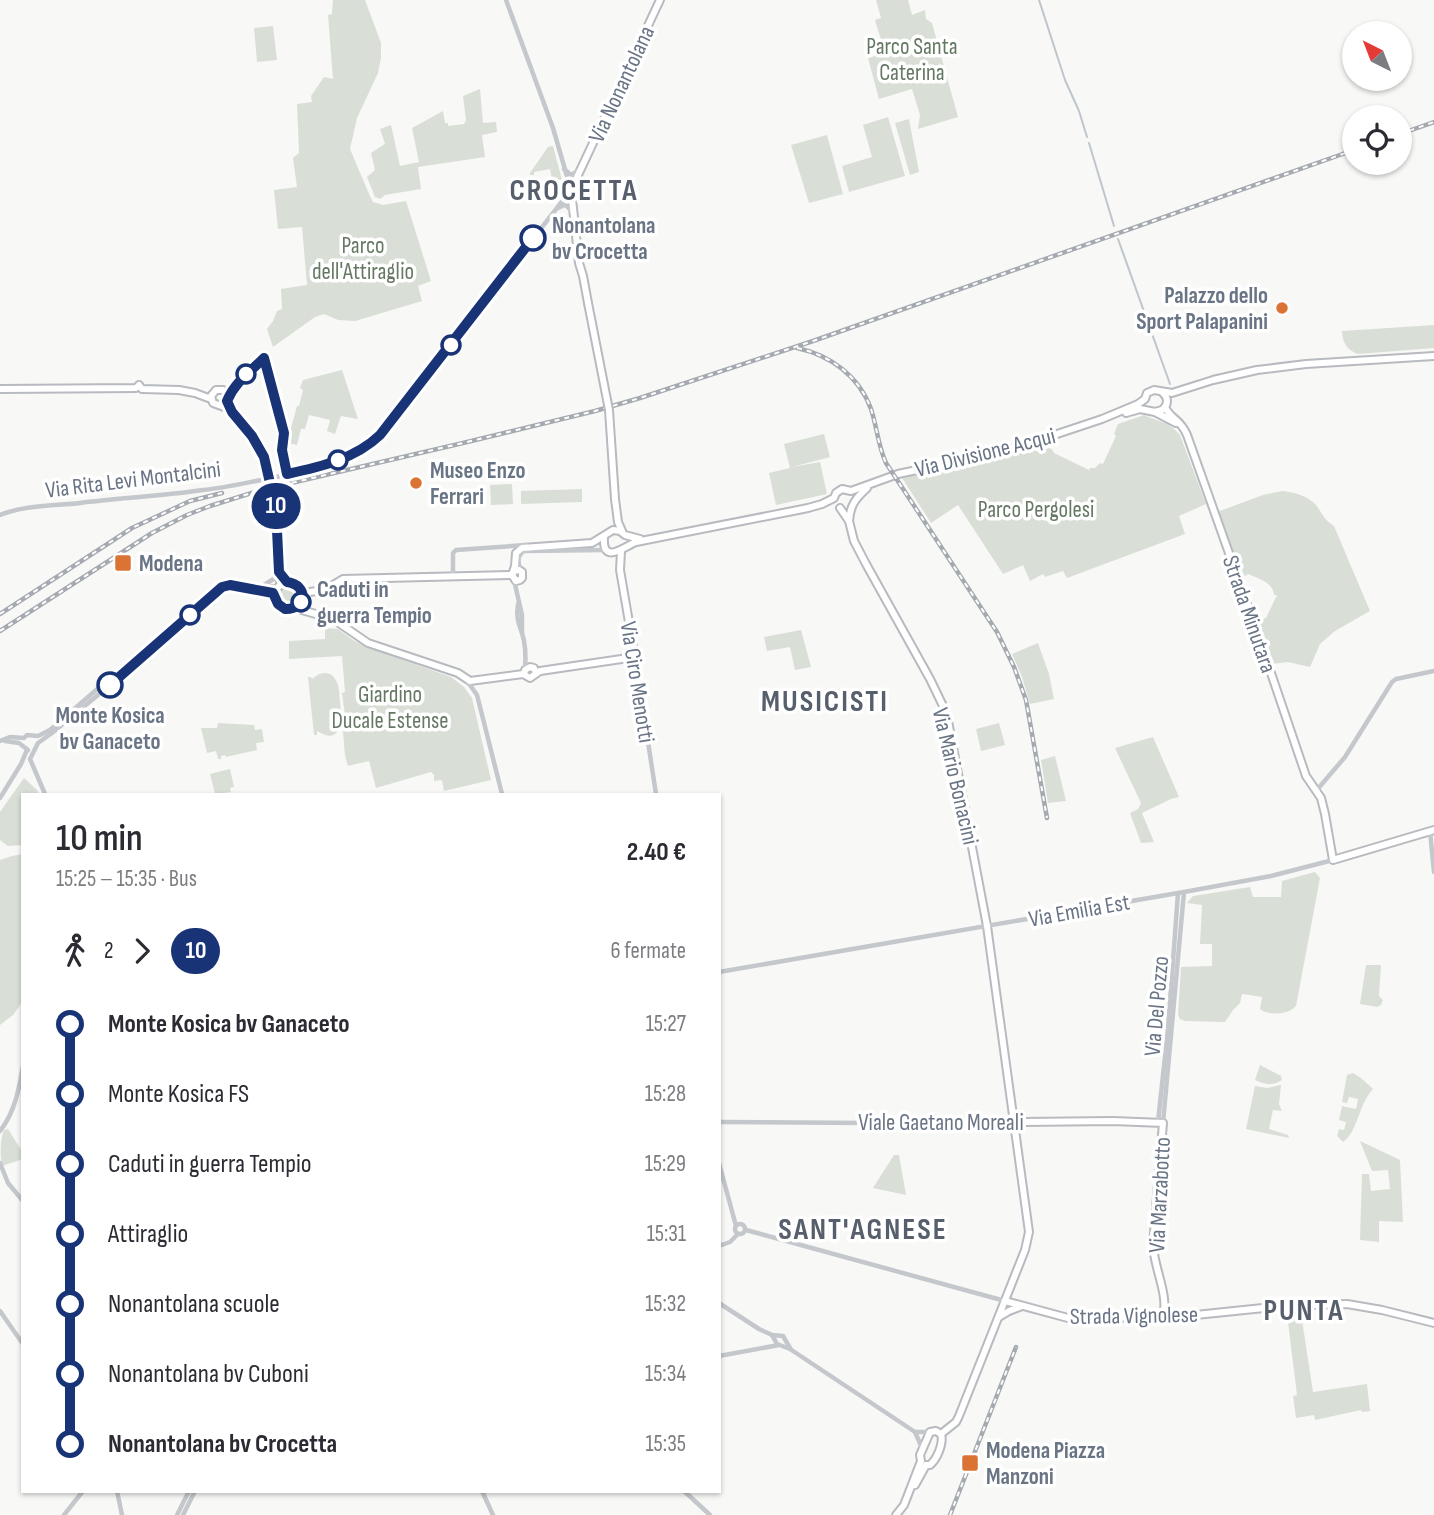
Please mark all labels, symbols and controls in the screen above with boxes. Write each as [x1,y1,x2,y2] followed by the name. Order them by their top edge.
[1342,21,1412,91] north arrow
[1342,21,1412,175] map controls
[583,22,661,147] street label: Via Nonantolana
[866,33,958,87] park label: Parco Santa Caterina
[1342,105,1412,175] button: locate
[509,173,639,209] district label: CROCETTA
[552,212,656,266] place label: Nonantolana bv Crocetta
[520,225,546,251] marker: Nonantolana bv Crocetta
[312,232,414,286] park label: Parco dell'Attiraglio
[1136,282,1268,336] place label: Palazzo dello Sport Palapanini
[1274,300,1290,316] marker: Palazzo dello Sport Palapanini
[441,335,461,355] unlabelled marker
[236,364,256,384] unlabelled marker
[912,422,1058,484] street label: Via Divisione Acqui
[328,450,348,470] unlabelled marker
[44,455,222,505] street label: Via Rita Levi Montalcini
[430,457,526,511] place label: Museo Enzo Ferrari
[408,475,424,491] marker: Museo Enzo Ferrari
[244,483,308,529] line badge: 10
[266,491,286,520] text: 10
[978,496,1094,524] park label: Parco Pergolesi
[139,550,203,578] place label: Modena
[1216,552,1282,677] street label: Strada Minutara
[113,553,133,573] marker: Modena
[317,576,432,630] place label: Caduti in guerra Tempio
[291,592,311,612] marker: Caduti in guerra Tempio
[180,605,200,625] unlabelled marker
[614,619,660,745] street label: Via Ciro Menotti
[97,672,123,698] marker: Monte Kosica bv Ganaceto
[331,681,449,735] park label: Giardino Ducale Estense
[761,684,889,720] district label: MUSICISTI
[55,702,165,756] place label: Monte Kosica bv Ganaceto
[926,705,984,847] street label: Via Mario Bonacini
[56,816,143,861] text: 10 min
[627,837,686,868] text: 2.40 €
[56,865,197,893] text: 15:25 – 15:35 · Bus
[1027,888,1132,934] street label: Via Emilia Est
[56,932,94,970] icon: walk
[123,932,161,970] icon: forward
[185,936,206,965] text: 10
[104,937,113,965] text: 2
[611,937,686,965] text: 6 fermate
[1139,955,1175,1057] street label: Via Del Pozzo
[108,1009,350,1040] text: Monte Kosica bv Ganaceto
[646,1010,686,1038] text: 15:27
[108,1079,249,1110] text: Monte Kosica FS
[645,1080,686,1108] text: 15:28
[858,1109,1024,1137] street label: Viale Gaetano Moreali
[1143,1136,1177,1254] street label: Via Marzabotto
[108,1149,312,1180] text: Caduti in guerra Tempio
[645,1150,686,1178] text: 15:29
[778,1212,948,1248] district label: SANT'AGNESE
[108,1219,188,1250] text: Attiraglio
[647,1220,686,1248] text: 15:31
[108,1289,280,1320] text: Nonantolana scuole
[645,1290,686,1318] text: 15:32
[1263,1293,1345,1329] district label: PUNTA
[1070,1301,1198,1331] street label: Strada Vignolese
[108,1359,309,1390] text: Nonantolana bv Cuboni
[645,1360,686,1388] text: 15:34
[108,1429,337,1460] text: Nonantolana bv Crocetta
[646,1430,686,1458] text: 15:35
[986,1437,1105,1491] place label: Modena Piazza Manzoni
[960,1453,980,1473] marker: Modena Piazza Manzoni

